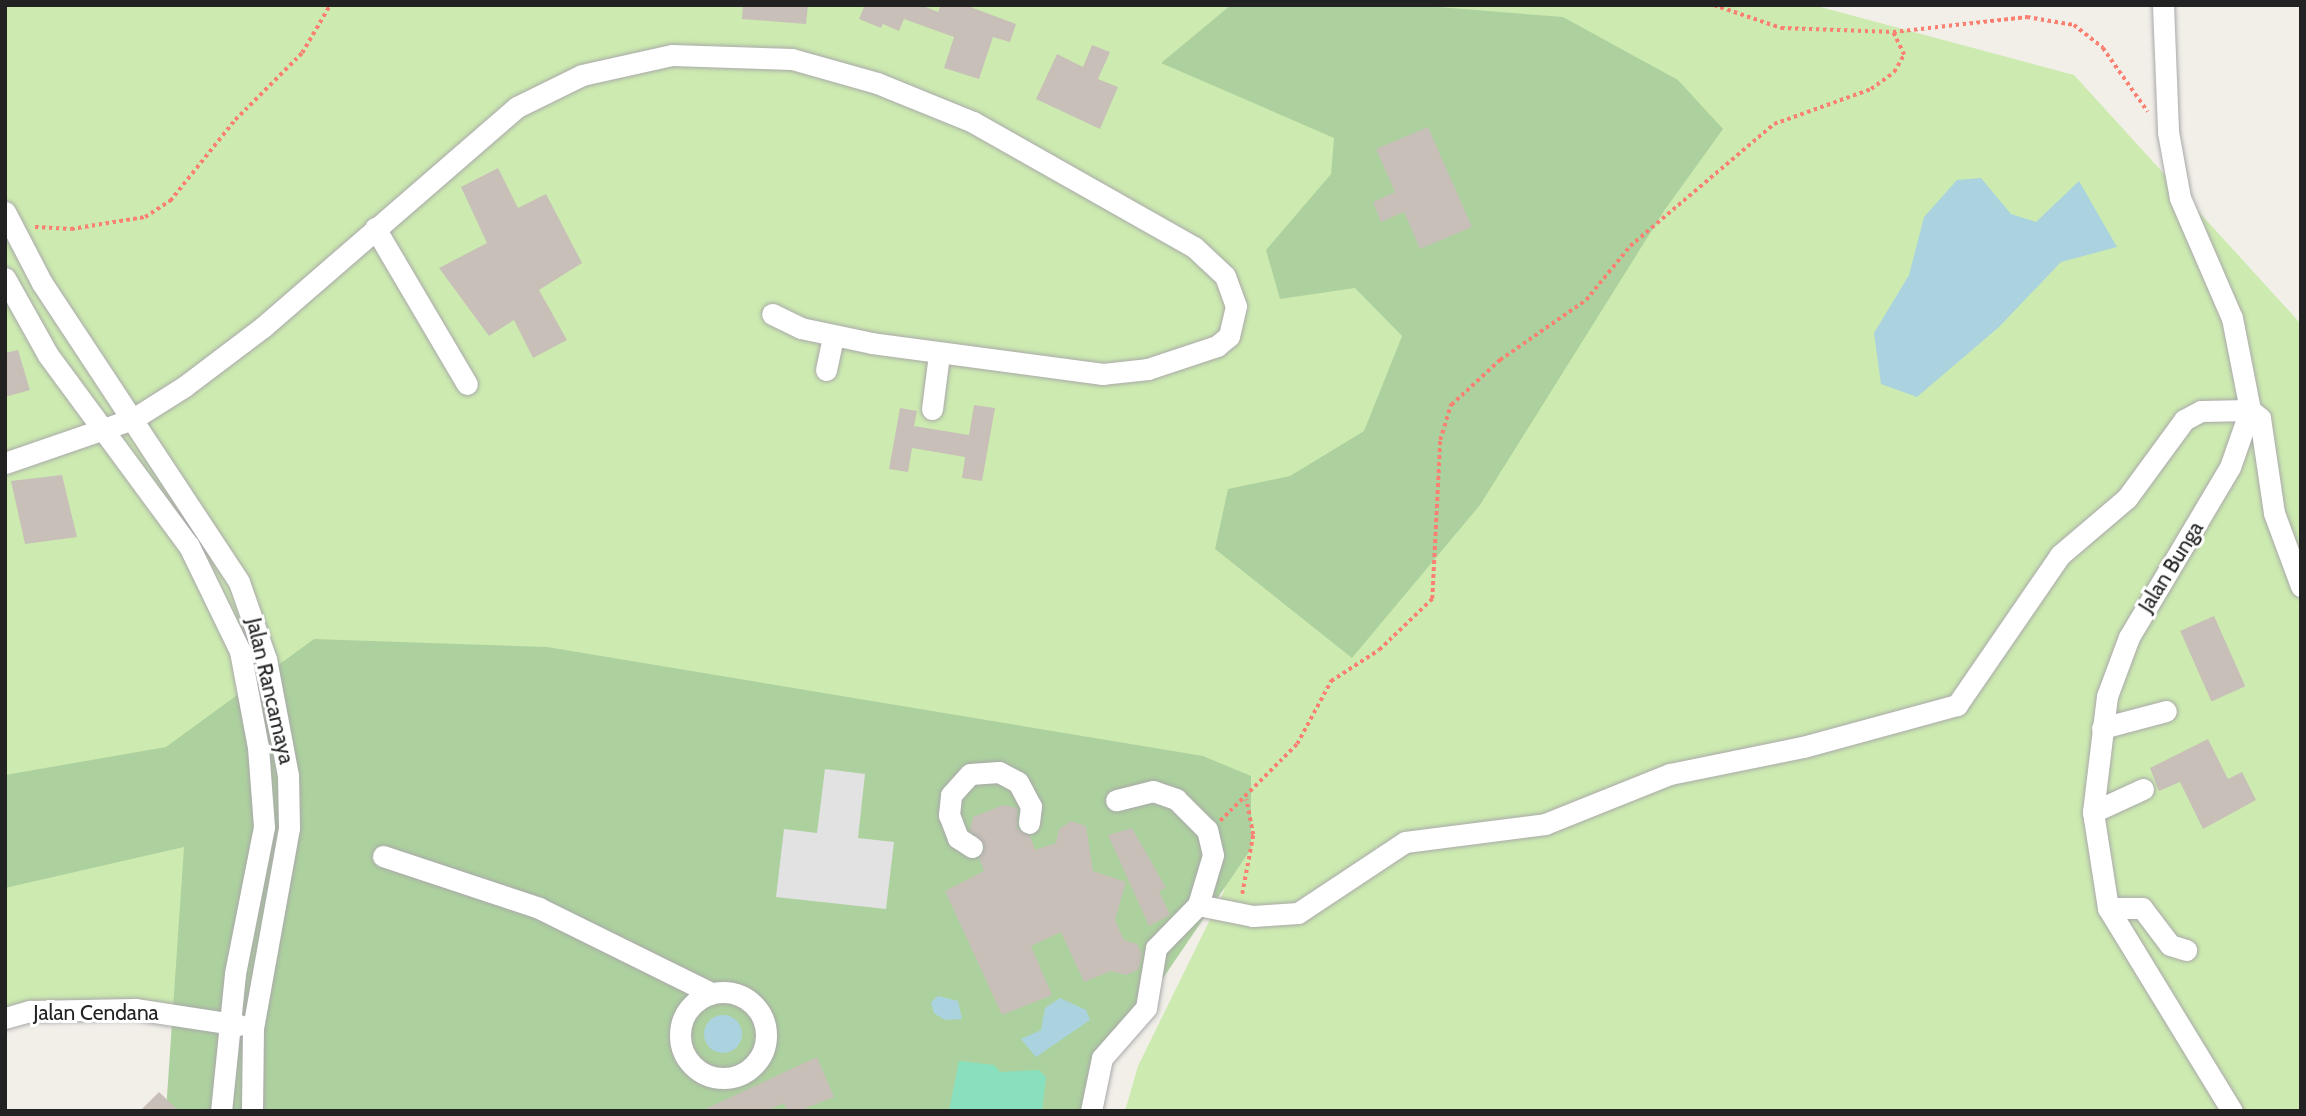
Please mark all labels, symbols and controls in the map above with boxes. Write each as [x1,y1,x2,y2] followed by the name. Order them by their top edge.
[2133,517,2209,617] street label: Jalan Bunga
[241,615,299,767] street label: Jalan Rancamaya
[33,1000,159,1026] street label: Jalan Cendana

